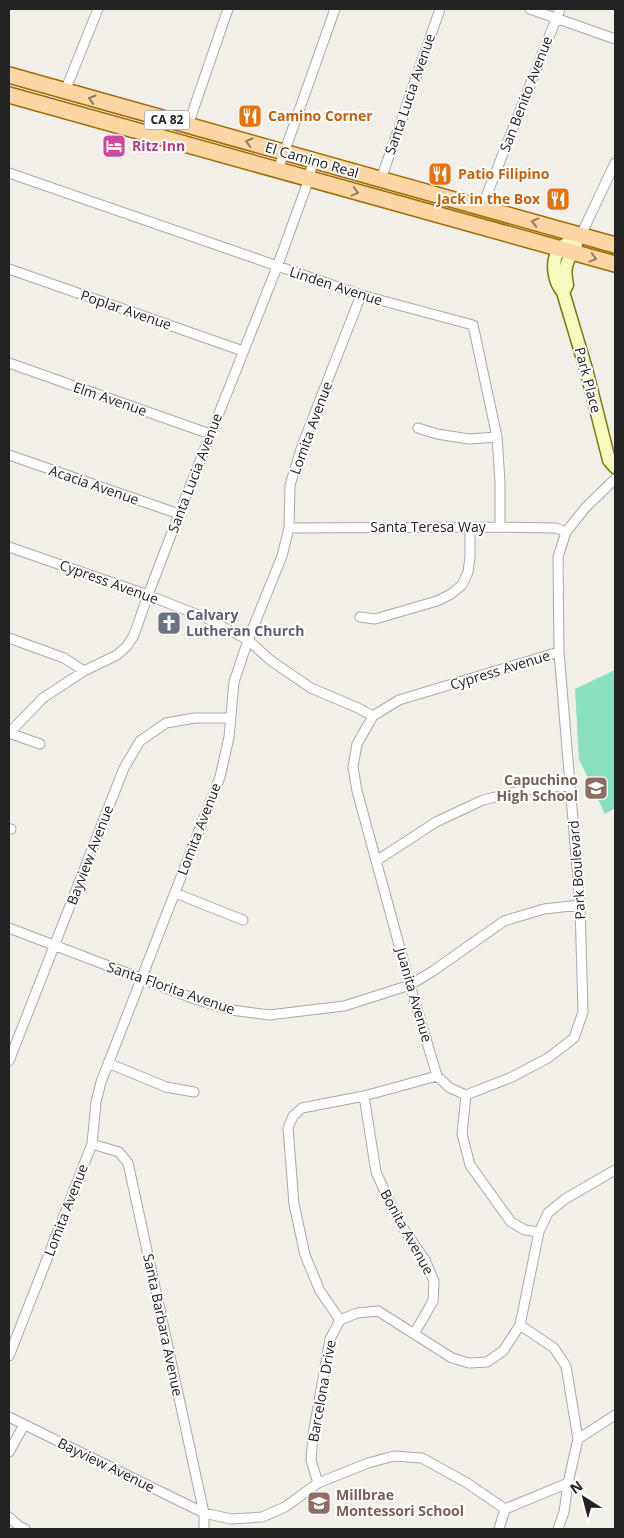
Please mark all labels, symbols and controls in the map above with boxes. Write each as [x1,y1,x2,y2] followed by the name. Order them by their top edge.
[380,31,439,157] street label: Santa Lucia Avenue
[495,33,556,154] street label: San Benito Avenue
[89,94,97,104] one-way arrow
[237,103,263,129] restaurant icon: Camino Corner
[268,106,373,125] place label: Camino Corner
[144,110,190,130] road number: CA 82
[101,133,127,159] hotel icon: Ritz Inn
[132,136,185,155] place label: Ritz Inn
[263,137,361,182] street label: El Camino Real
[245,138,253,148] one-way arrow
[427,161,453,187] restaurant icon: Patio Filipino
[458,164,550,183] place label: Patio Filipino
[351,186,359,196] one-way arrow
[545,186,571,212] restaurant icon: Jack in the Box
[435,189,541,208] place label: Jack in the Box
[531,217,539,227] one-way arrow
[589,252,598,263] one-way arrow
[287,262,385,310] street label: Linden Avenue
[78,285,174,334] street label: Poplar Avenue
[571,345,606,415] street label: Park Place
[71,377,150,420] street label: Elm Avenue
[285,379,336,477] street label: Lomita Avenue
[163,410,226,535] street label: Santa Lucia Avenue
[47,460,142,509] street label: Acacia Avenue
[370,517,487,536] street label: Santa Teresa Way
[57,555,161,608] street label: Cypress Avenue
[186,605,304,640] place label: Calvary Lutheran Church
[156,610,182,636] church icon: Calvary Lutheran Church
[447,645,552,694] street label: Cypress Avenue
[497,770,578,805] place label: Capuchino High School
[583,775,609,801] school or university icon: Capuchino High School
[172,780,225,878] street label: Lomita Avenue
[62,802,117,907] street label: Bayview Avenue
[564,820,589,920] street label: Park Boulevard
[391,944,437,1044] street label: Juanita Avenue
[105,957,238,1018] street label: Santa Florita Avenue
[39,1161,92,1259] street label: Lomita Avenue
[376,1186,439,1278] street label: Bonita Avenue
[139,1252,188,1398] street label: Santa Barbara Avenue
[303,1338,340,1443] street label: Barcelona Drive
[55,1433,158,1496] street label: Bayview Avenue
[559,1473,609,1523] north arrow
[566,1476,586,1498] text: N
[336,1485,464,1520] place label: Millbrae Montessori School
[306,1490,332,1516] school or university icon: Millbrae Montessori School

